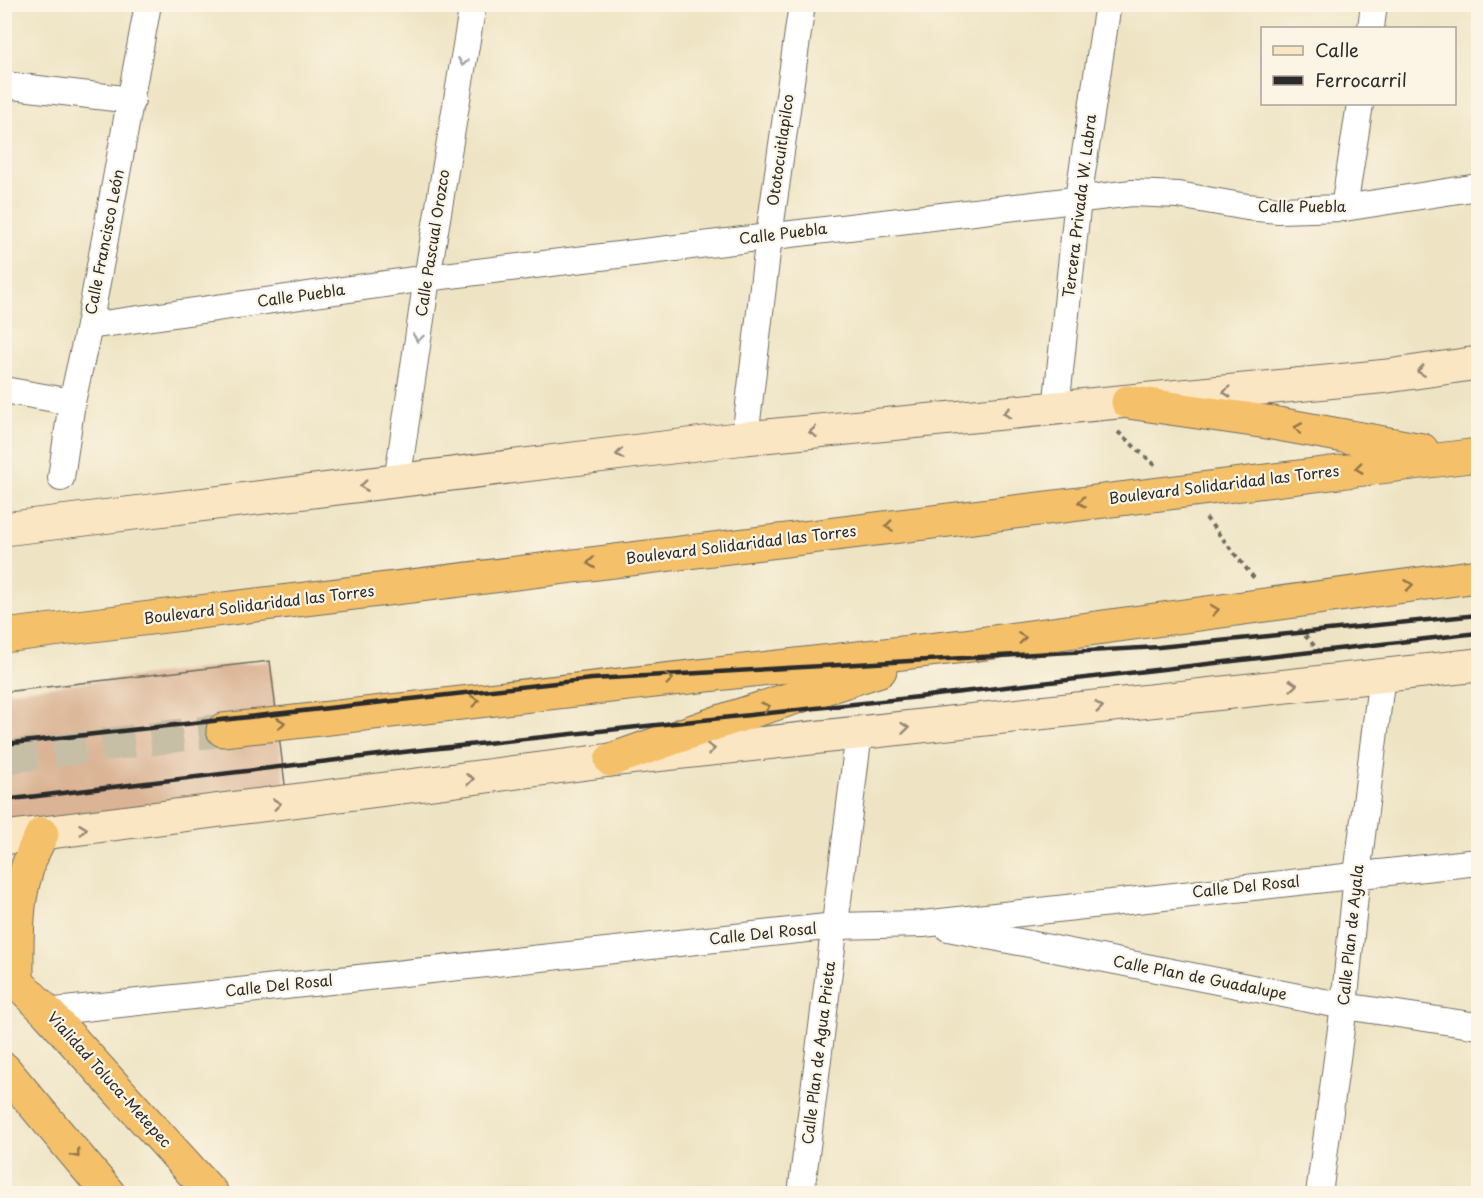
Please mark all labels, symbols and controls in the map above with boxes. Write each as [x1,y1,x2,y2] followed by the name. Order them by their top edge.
[1261,27,1456,105] legend
[1315,36,1359,63] text: Calle
[458,58,470,67] one-way arrow
[1315,66,1407,93] text: Ferrocarril
[760,92,799,207] street label: Ototocuitlapilco
[1056,112,1101,299] street label: Tercera Privada W. Labra
[78,167,129,316] street label: Calle Francisco León
[409,168,455,318] street label: Calle Pascual Orozco
[1258,194,1347,217] street label: Calle Puebla
[738,216,829,249] street label: Calle Puebla
[255,277,347,312] street label: Calle Puebla
[413,333,425,342] one-way arrow
[1416,364,1425,376] one-way arrow
[1222,385,1231,398] one-way arrow
[1003,406,1012,419] one-way arrow
[1293,422,1303,435] one-way arrow
[809,425,818,438] one-way arrow
[615,447,624,460] one-way arrow
[1107,458,1340,509] street label: Boulevard Solidaridad las Torres
[1355,462,1364,474] one-way arrow
[359,479,368,492] one-way arrow
[1078,495,1087,508] one-way arrow
[624,518,857,569] street label: Boulevard Solidaridad las Torres
[884,520,894,532] one-way arrow
[587,557,596,569] one-way arrow
[142,578,375,629] street label: Boulevard Solidaridad las Torres
[1404,579,1413,592] one-way arrow
[1211,605,1220,617] one-way arrow
[1017,632,1027,644] one-way arrow
[664,673,673,686] one-way arrow
[1288,679,1297,692] one-way arrow
[471,695,480,708] one-way arrow
[760,701,771,714] one-way arrow
[1094,701,1104,714] one-way arrow
[277,718,286,730] one-way arrow
[901,722,910,735] one-way arrow
[707,744,716,756] one-way arrow
[466,773,475,785] one-way arrow
[272,798,281,810] one-way arrow
[79,823,88,835] one-way arrow
[1331,863,1368,1006] street label: Calle Plan de Ayala
[1191,868,1301,903] street label: Calle Del Rosal
[708,915,818,950] street label: Calle Del Rosal
[1111,948,1289,1005] street label: Calle Plan de Guadalupe
[795,960,840,1146] street label: Calle Plan de Agua Prieta
[224,967,334,1002] street label: Calle Del Rosal
[43,1006,178,1152] street label: Vialidad Toluca-Metepec
[69,1147,80,1158] one-way arrow

